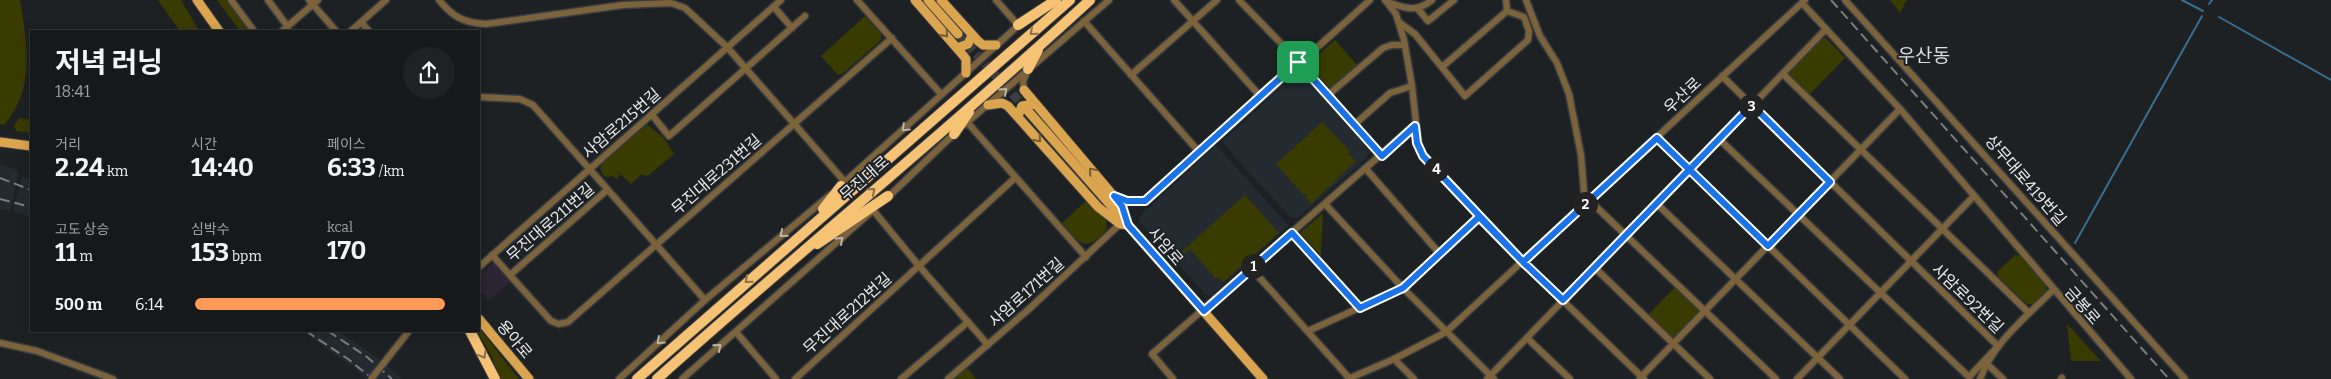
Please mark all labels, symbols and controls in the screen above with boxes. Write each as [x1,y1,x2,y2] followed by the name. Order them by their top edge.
[1030,26,1039,35] one-way arrow
[940,29,949,38] one-way arrow
[1277,41,1319,83] pin
[1898,44,1950,67] district label: 우산동
[55,46,163,79] text: 저녁 러닝
[403,47,455,99] button: share
[1284,48,1312,76] icon: arrive
[1660,73,1705,117] street label: 우산로
[55,82,90,101] text: 18:41
[578,84,664,162] street label: 사암로215번길
[999,87,1008,96] one-way arrow
[1738,94,1764,118] pin: 3
[1747,98,1756,115] text: 3
[902,122,911,131] one-way arrow
[668,130,765,218] street label: 무진대로231번길
[1981,131,2070,229] street label: 상무대로419번길
[1033,134,1042,143] one-way arrow
[55,136,81,153] text: 거리
[191,136,217,153] text: 시간
[327,136,366,153] text: 페이스
[836,152,893,205] street label: 무진대로
[55,153,104,183] text: 2.24
[191,153,254,183] text: 14:40
[327,153,376,183] text: 6:33
[1424,156,1448,182] pin: 4
[1432,161,1441,178] text: 4
[104,163,128,180] text: km
[376,163,404,180] text: /km
[1089,167,1098,176] one-way arrow
[503,179,598,266] street label: 무진대로211번길
[866,188,875,196] one-way arrow
[1572,192,1598,216] pin: 2
[1582,196,1589,213] text: 2
[327,219,353,236] text: kcal
[55,221,109,238] text: 고도 상승
[191,221,230,238] text: 심박수
[1144,223,1187,269] street label: 사암로
[779,229,788,238] one-way arrow
[327,236,366,266] text: 170
[835,236,844,245] one-way arrow
[55,238,77,268] text: 11
[191,238,229,268] text: 153
[77,248,93,265] text: m
[229,248,262,265] text: bpm
[985,254,1068,331] street label: 사암로171번길
[1240,254,1266,278] pin: 1
[1250,258,1257,275] text: 1
[1928,260,2007,337] street label: 사암로92번길
[799,269,895,358] street label: 무진대로212번길
[745,275,754,284] one-way arrow
[2061,282,2104,328] street label: 금봉로
[55,295,102,314] text: 500 m
[135,295,164,314] text: 6:14
[493,316,536,363] street label: 용아로
[657,335,666,344] one-way arrow
[713,344,722,353] one-way arrow
[477,349,487,358] one-way arrow

